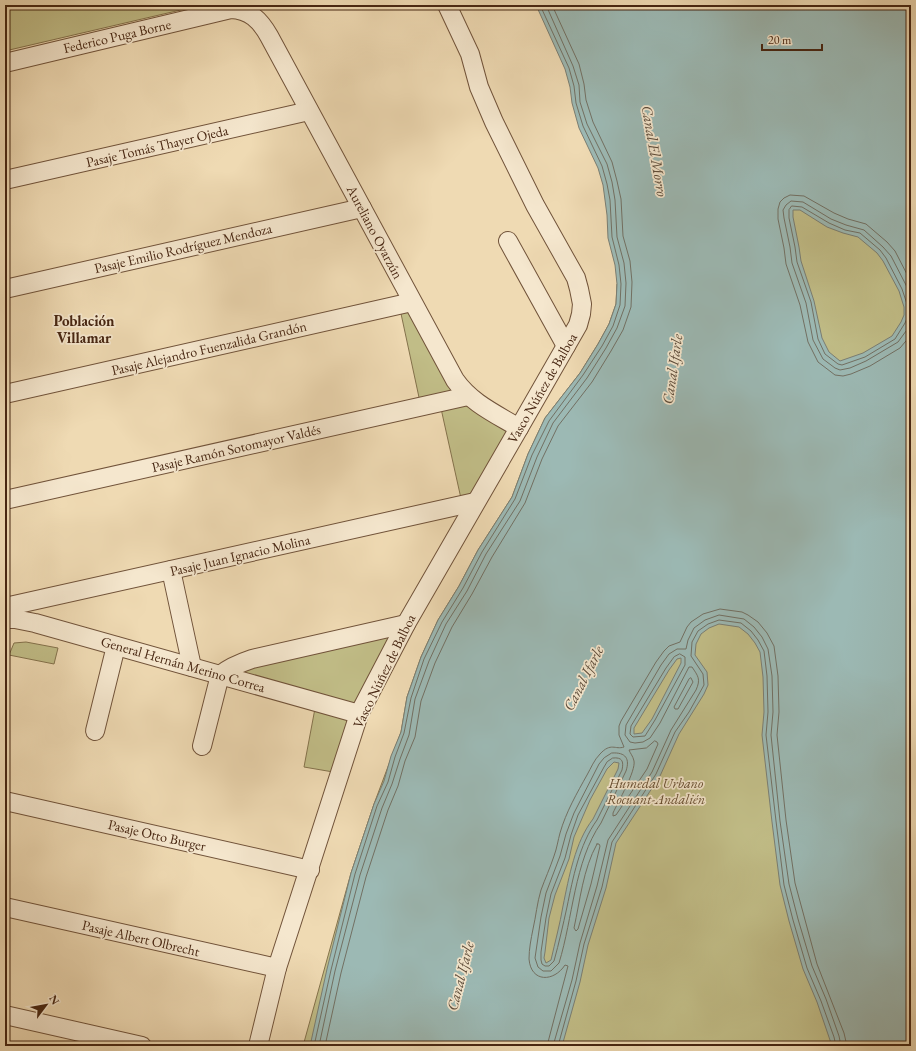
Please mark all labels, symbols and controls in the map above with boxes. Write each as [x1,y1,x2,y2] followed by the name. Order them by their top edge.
[61,15,173,57] street label: Federico Puga Borne
[762,26,822,52] scale bar
[768,32,792,48] text: 20 m
[638,104,672,198] water label: Canal El Morro
[84,121,230,171] street label: Pasaje Tomás Thayer Ojeda
[342,181,408,282] street label: Aureliano Oyarzún
[92,219,274,277] street label: Pasaje Emilio Rodríguez Mendoza
[53,311,115,347] district label: Población Villamar
[110,317,309,379] street label: Pasaje Alejandro Fuenzalida Grandón
[503,329,581,446] street label: Vasco Núñez de Balboa
[658,332,686,405] water label: Canal Ifarle
[150,420,323,476] street label: Pasaje Ramón Sotomayor Valdés
[168,530,312,580] street label: Pasaje Juan Ignacio Molina
[349,611,420,731] street label: Vasco Núñez de Balboa
[99,632,268,696] street label: General Hernán Merino Correa
[559,641,608,714] water label: Canal Ifarle
[607,774,705,808] park label: Humedal Urbano Rocuant-Andalién
[106,815,208,855] street label: Pasaje Otto Burger
[80,916,202,960] street label: Pasaje Albert Olbrecht
[442,939,478,1013] water label: Canal Ifarle
[26,985,66,1025] north arrow
[46,992,63,1007] text: N

